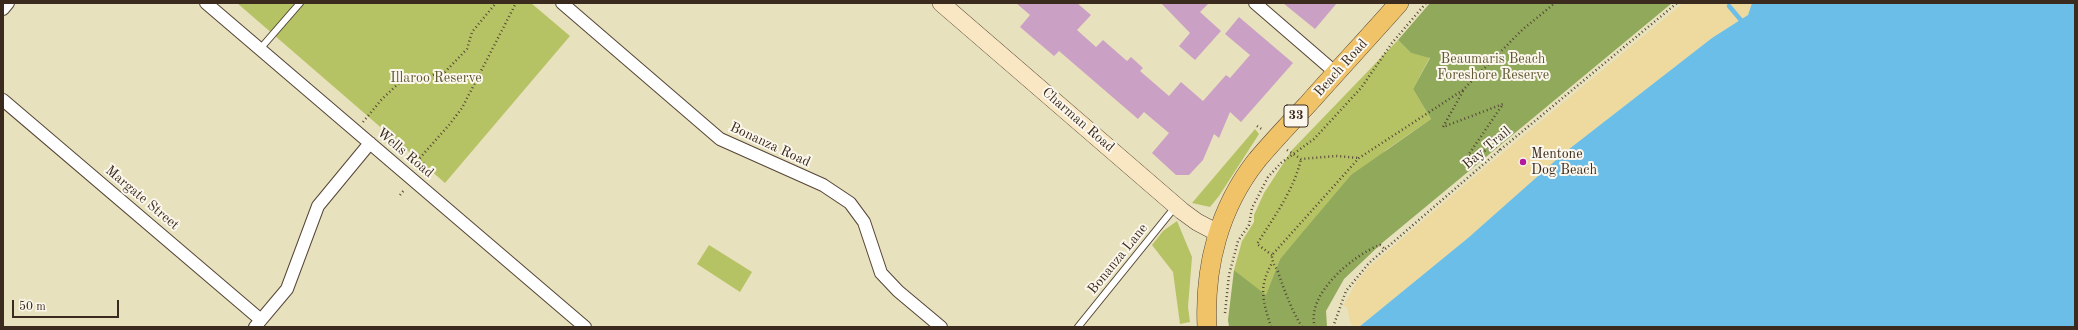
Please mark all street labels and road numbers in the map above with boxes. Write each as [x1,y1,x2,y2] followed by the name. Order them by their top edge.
[1311,36,1371,100] street label: Beach Road
[1038,84,1118,156] street label: Charman Road
[1284,105,1308,127] road number: 33
[727,119,813,171] street label: Bonanza Road
[1459,123,1515,173] street label: Bay Trail
[373,124,437,182] street label: Wells Road
[102,162,182,234] street label: Margate Street
[1084,220,1152,298] street label: Bonanza Lane

